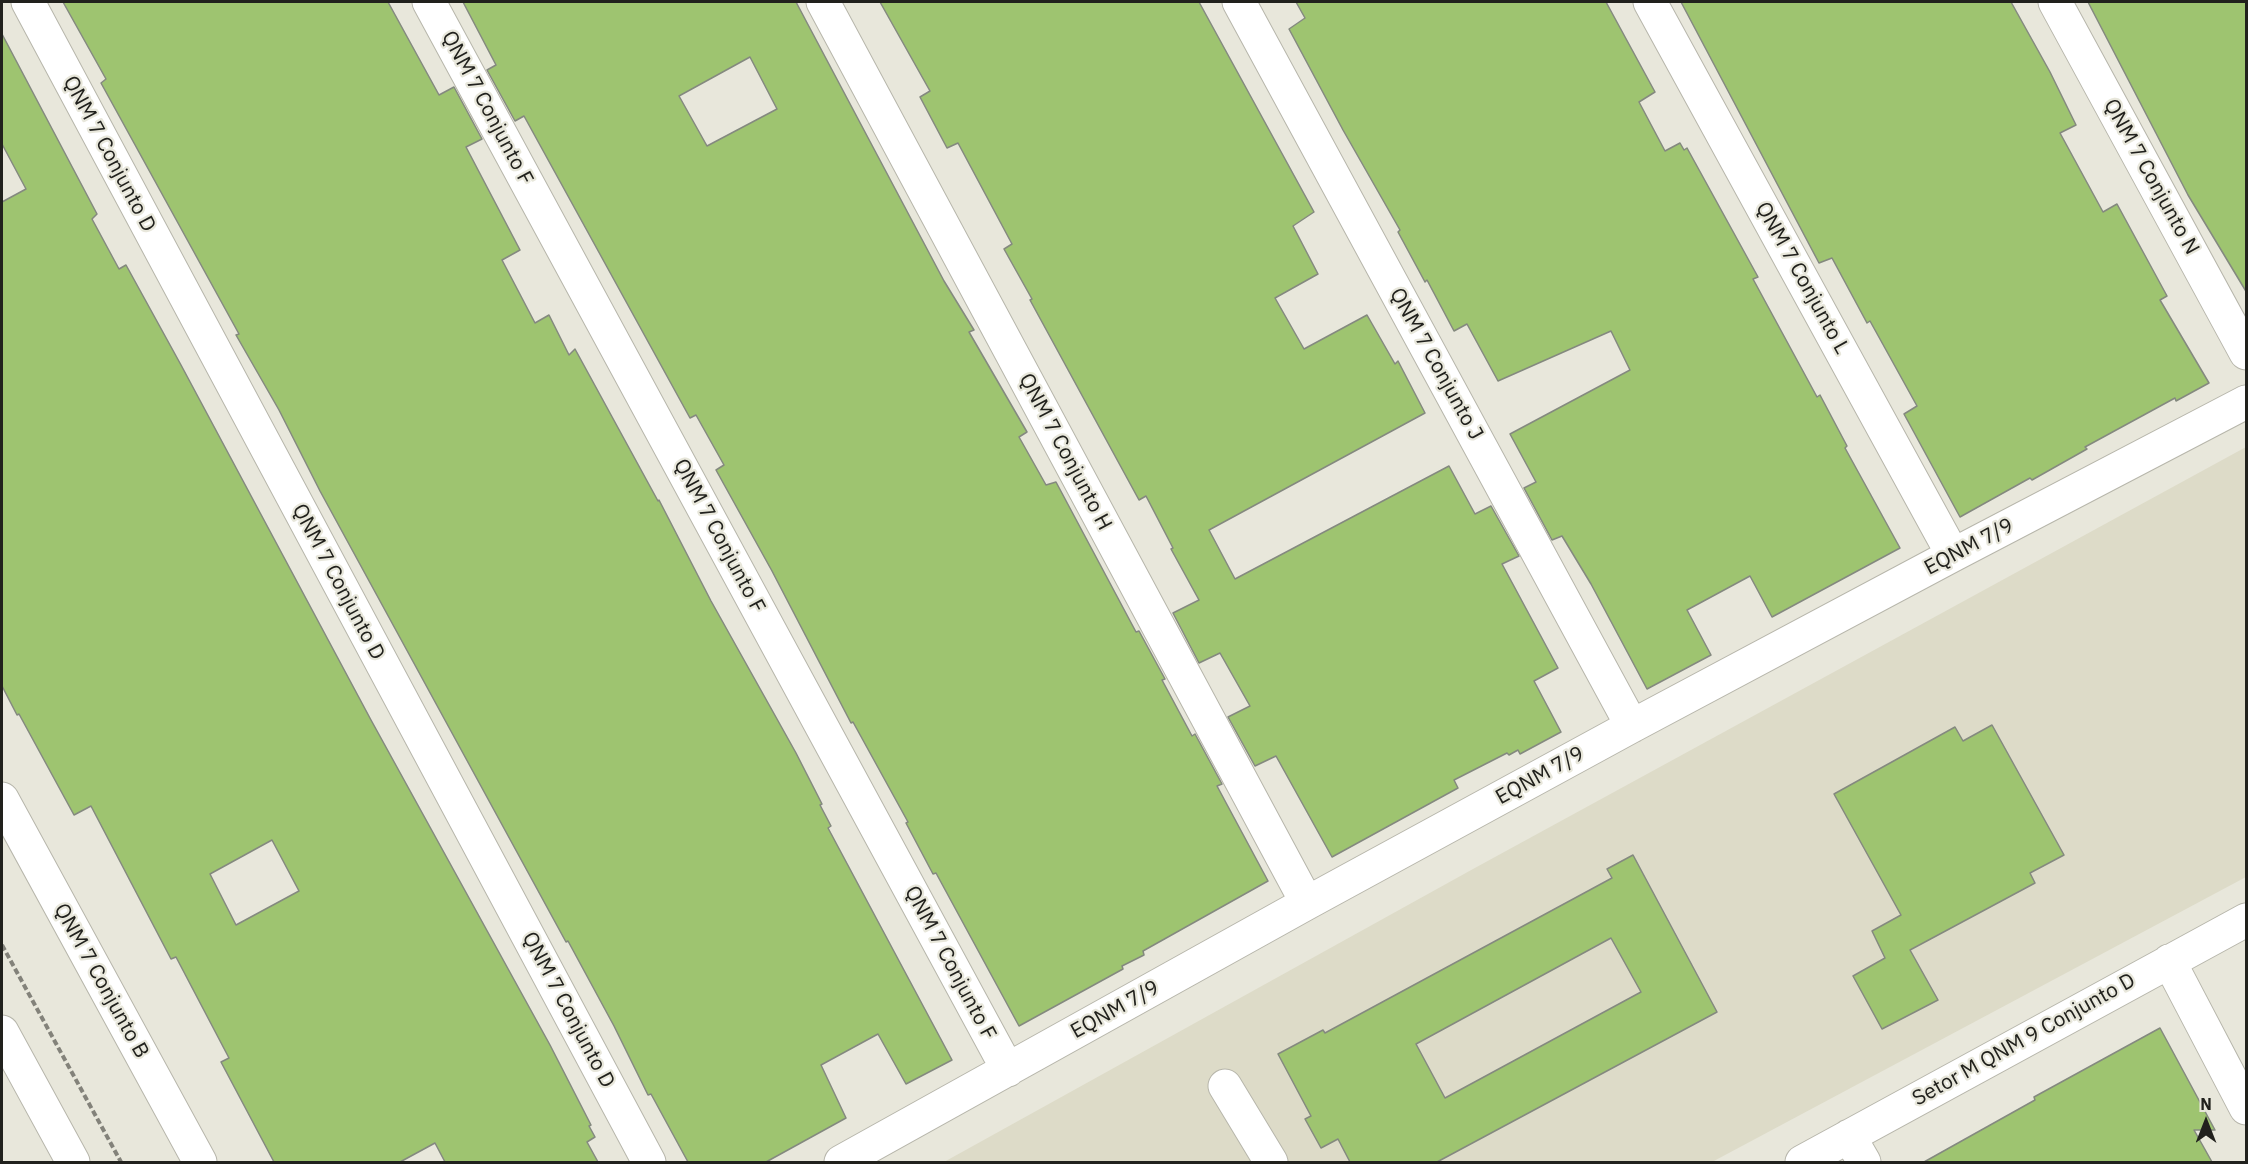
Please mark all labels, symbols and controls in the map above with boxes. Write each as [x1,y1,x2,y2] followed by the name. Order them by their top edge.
[436,27,538,189] street label: QNM 7 Conjunto F
[57,72,161,236] street label: QNM 7 Conjunto D
[2098,95,2204,259] street label: QNM 7 Conjunto N
[1750,198,1854,358] street label: QNM 7 Conjunto L
[1384,284,1488,444] street label: QNM 7 Conjunto J
[1013,369,1117,535] street label: QNM 7 Conjunto H
[668,455,770,617] street label: QNM 7 Conjunto F
[286,500,390,664] street label: QNM 7 Conjunto D
[1920,513,2018,581] street label: EQNM 7/9
[1491,741,1589,811] street label: EQNM 7/9
[899,882,1001,1044] street label: QNM 7 Conjunto F
[48,899,154,1063] street label: QNM 7 Conjunto B
[516,928,620,1092] street label: QNM 7 Conjunto D
[1908,968,2140,1112] street label: Setor M QNM 9 Conjunto D
[1066,975,1164,1045] street label: EQNM 7/9
[2176,1092,2236,1152] north arrow
[2200,1094,2212,1114] text: N

